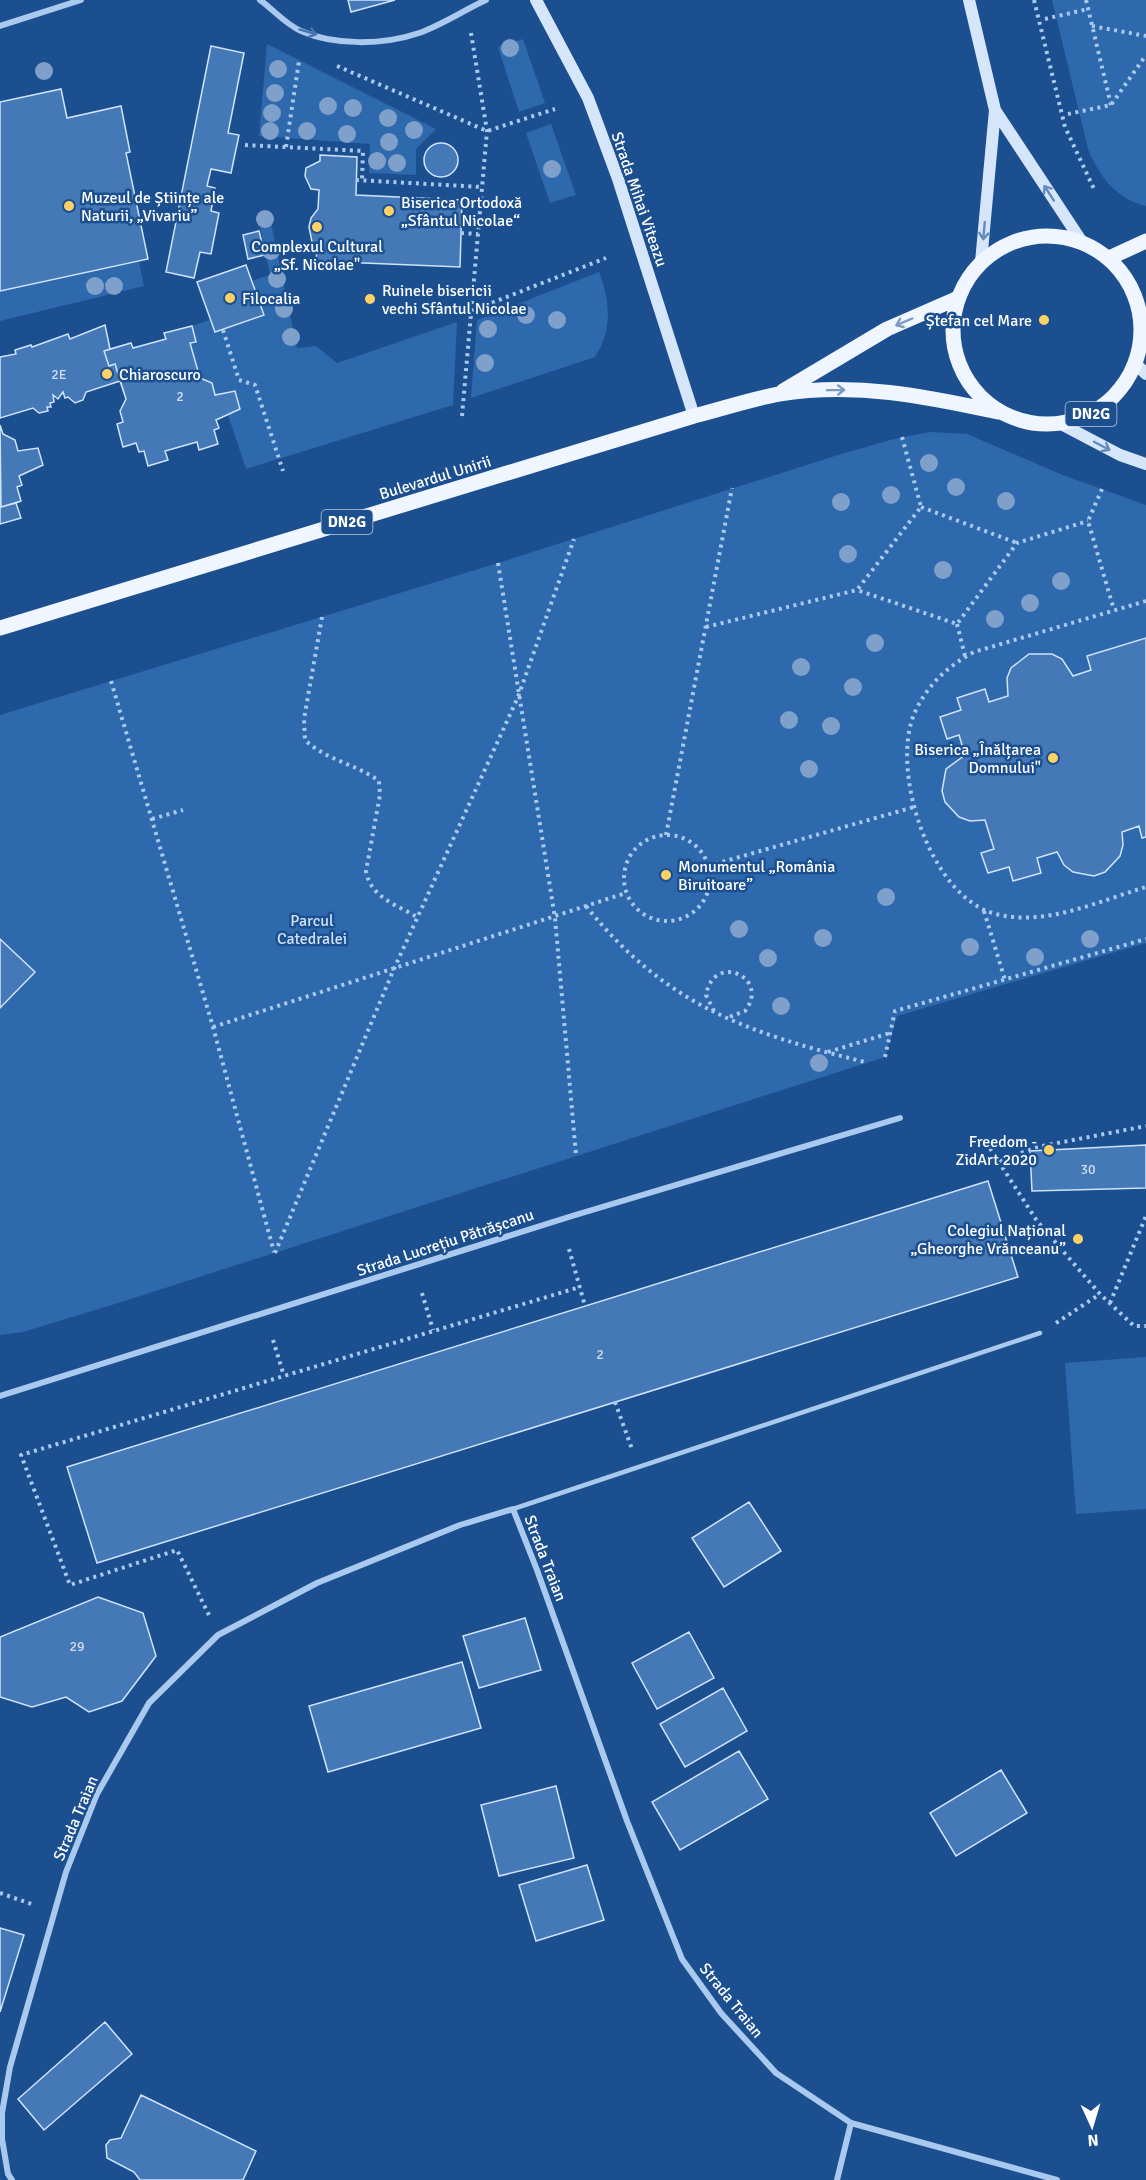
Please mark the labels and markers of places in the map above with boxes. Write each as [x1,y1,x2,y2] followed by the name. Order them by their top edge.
[81,188,224,226] place label: Muzeul de Științe ale Naturii, „Vivariu”
[401,193,522,231] place label: Biserica Ortodoxă „Sfântul Nicolae“
[62,199,76,213] marker: Muzeul de Științe ale Naturii, „Vivariu”
[382,204,396,218] marker: Biserica Ortodoxă „Sfântul Nicolae“
[310,220,324,234] marker: Complexul Cultural „Sf. Nicolae"
[251,237,383,275] place label: Complexul Cultural „Sf. Nicolae"
[382,281,527,319] place label: Ruinele bisericii vechi Sfântul Nicolae
[242,289,300,309] place label: Filocalia
[223,291,237,305] marker: Filocalia
[363,292,377,306] marker: Ruinele bisericii vechi Sfântul Nicolae
[926,311,1032,331] place label: Ștefan cel Mare
[1037,313,1051,327] marker: Ștefan cel Mare
[119,365,201,385] place label: Chiaroscuro
[100,367,114,381] marker: Chiaroscuro
[914,740,1041,778] place label: Biserica „Înălțarea Domnului"
[1046,751,1060,765] marker: Biserica „Înălțarea Domnului"
[678,857,835,895] place label: Monumentul „România Biruitoare”
[659,868,673,882] marker: Monumentul „România Biruitoare”
[956,1132,1037,1170] place label: Freedom - ZidArt 2020
[1042,1143,1056,1157] marker: Freedom - ZidArt 2020
[910,1221,1066,1259] place label: Colegiul Național „Gheorghe Vrănceanu”
[1071,1232,1085,1246] marker: Colegiul Național „Gheorghe Vrănceanu”

